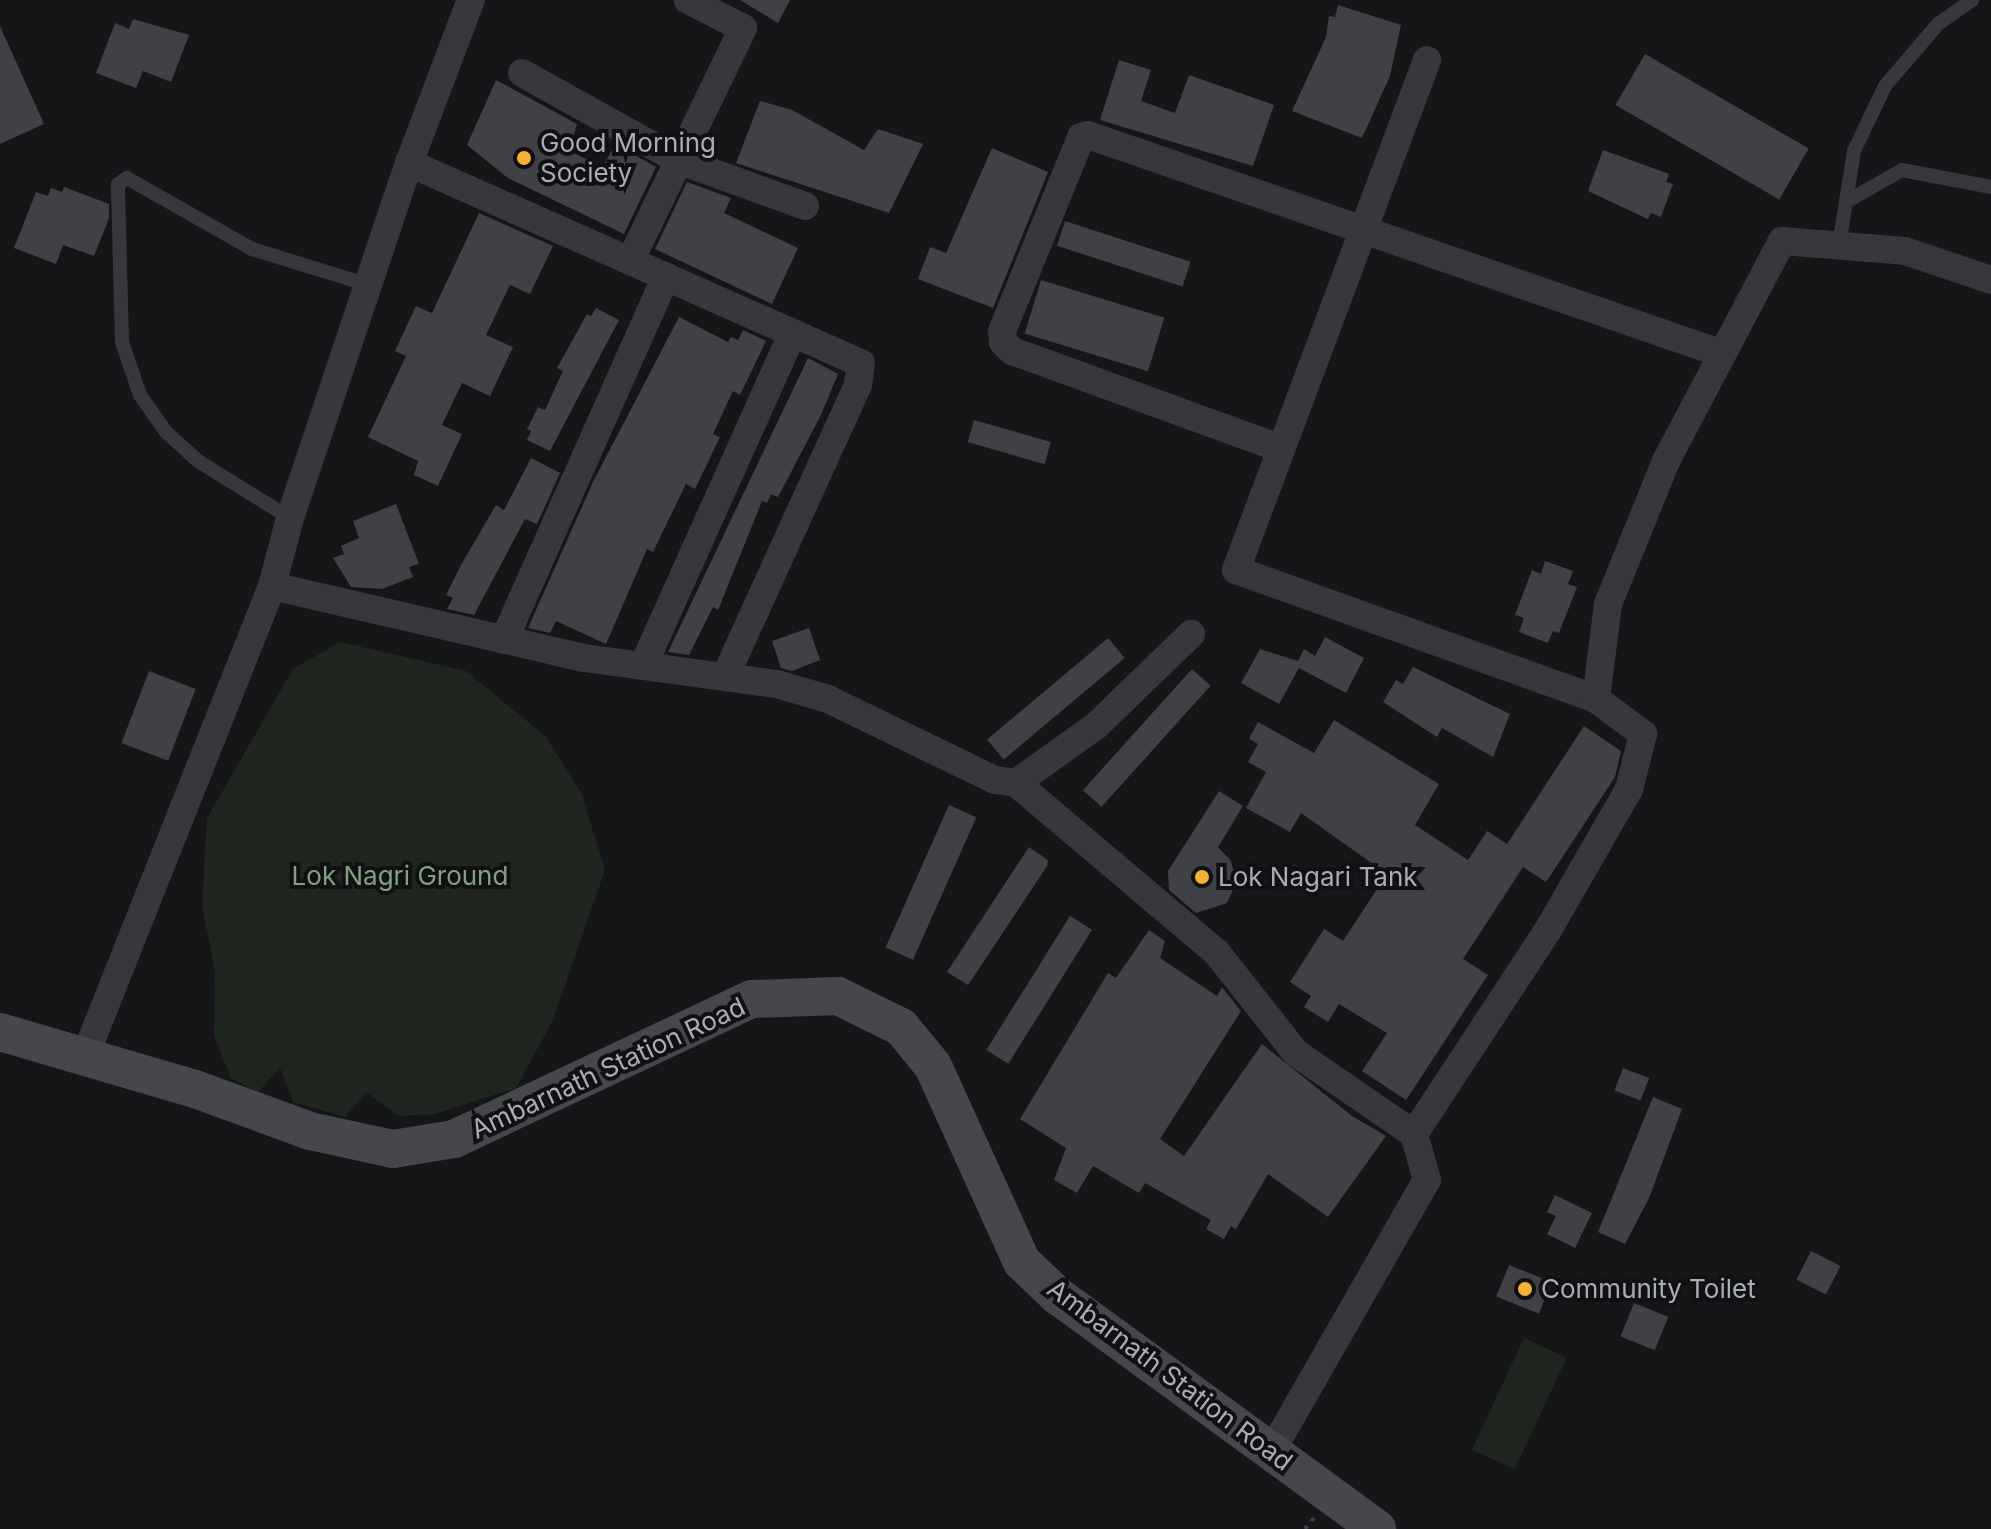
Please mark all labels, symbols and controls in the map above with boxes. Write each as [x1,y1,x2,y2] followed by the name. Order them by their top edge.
[540,127,716,188] place label: Good Morning Society
[515,149,533,167] marker: Good Morning Society
[292,860,508,892] park label: Lok Nagri Ground
[1218,861,1418,893] place label: Lok Nagari Tank
[1193,868,1211,886] marker: Lok Nagari Tank
[466,991,750,1145] street label: Ambarnath Station Road
[1041,1273,1299,1477] street label: Ambarnath Station Road
[1541,1273,1756,1305] place label: Community Toilet
[1516,1280,1534,1298] marker: Community Toilet

